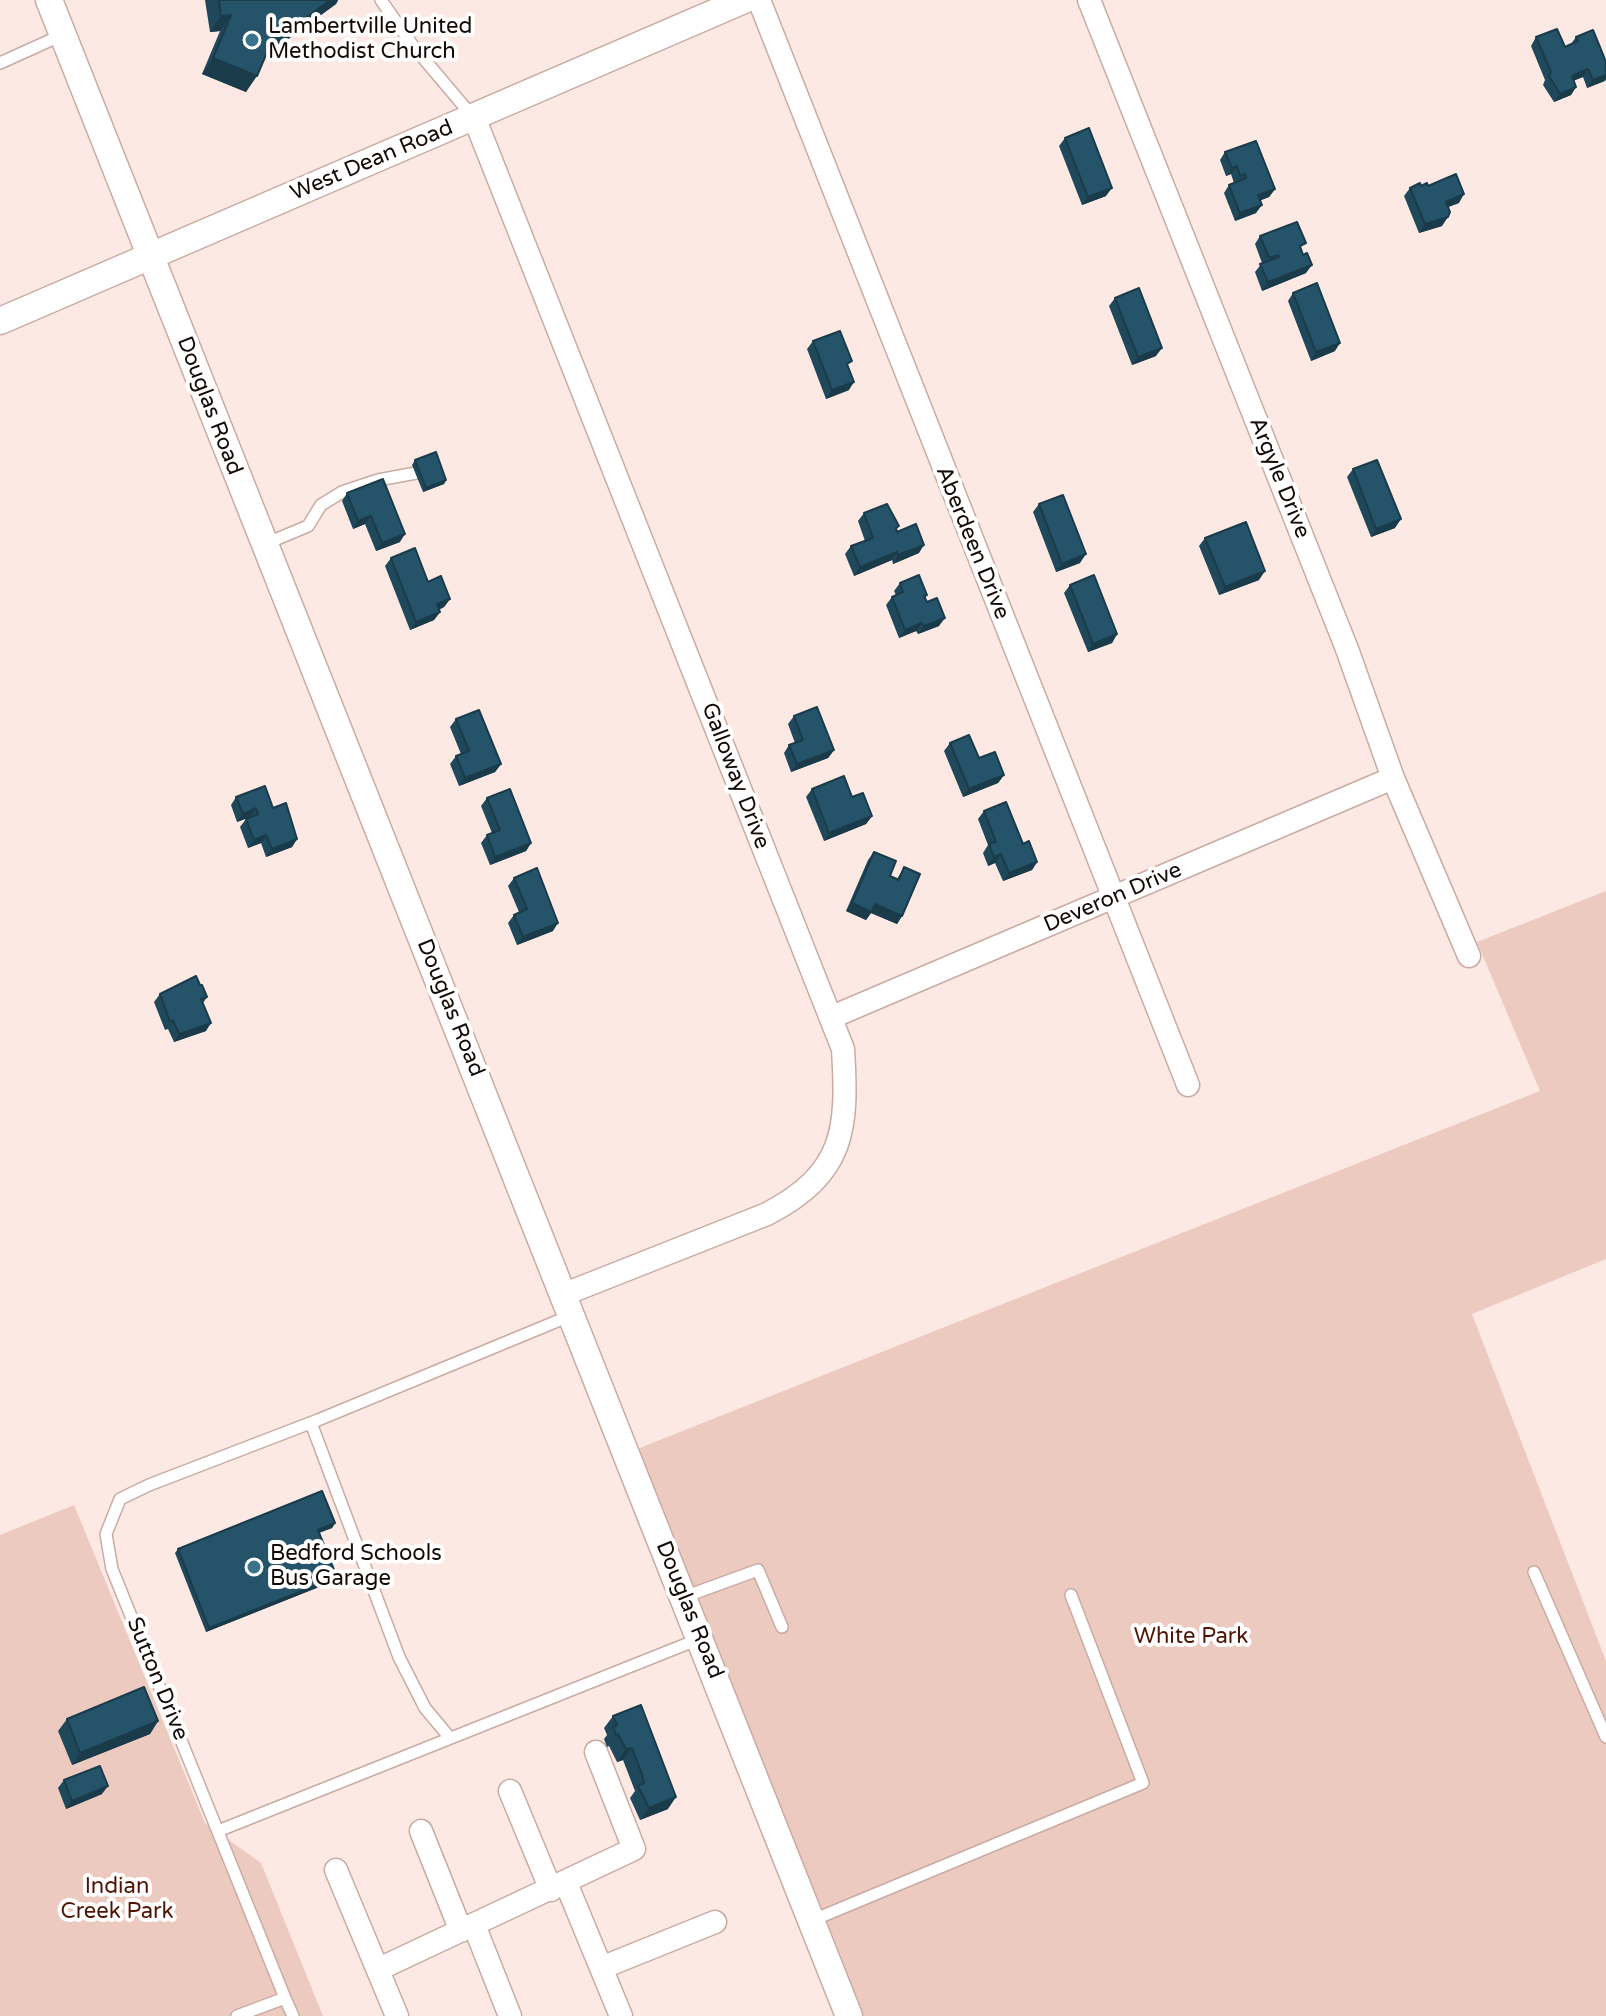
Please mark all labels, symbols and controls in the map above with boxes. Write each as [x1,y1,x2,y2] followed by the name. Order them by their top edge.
[268,14,472,66] place label: Lambertville United Methodist Church
[243,31,261,49] marker: Lambertville United Methodist Church
[287,115,457,207] street label: West Dean Road
[170,333,248,479] street label: Douglas Road
[1243,414,1315,542] street label: Argyle Drive
[929,463,1015,623] street label: Aberdeen Drive
[695,699,775,853] street label: Galloway Drive
[1040,857,1186,939] street label: Deveron Drive
[410,935,490,1081] street label: Douglas Road
[649,1537,729,1683] street label: Douglas Road
[270,1541,442,1592] place label: Bedford Schools Bus Garage
[245,1558,263,1576] marker: Bedford Schools Bus Garage
[120,1614,194,1744] street label: Sutton Drive
[1134,1624,1248,1650] park label: White Park
[61,1874,173,1926] park label: Indian Creek Park

